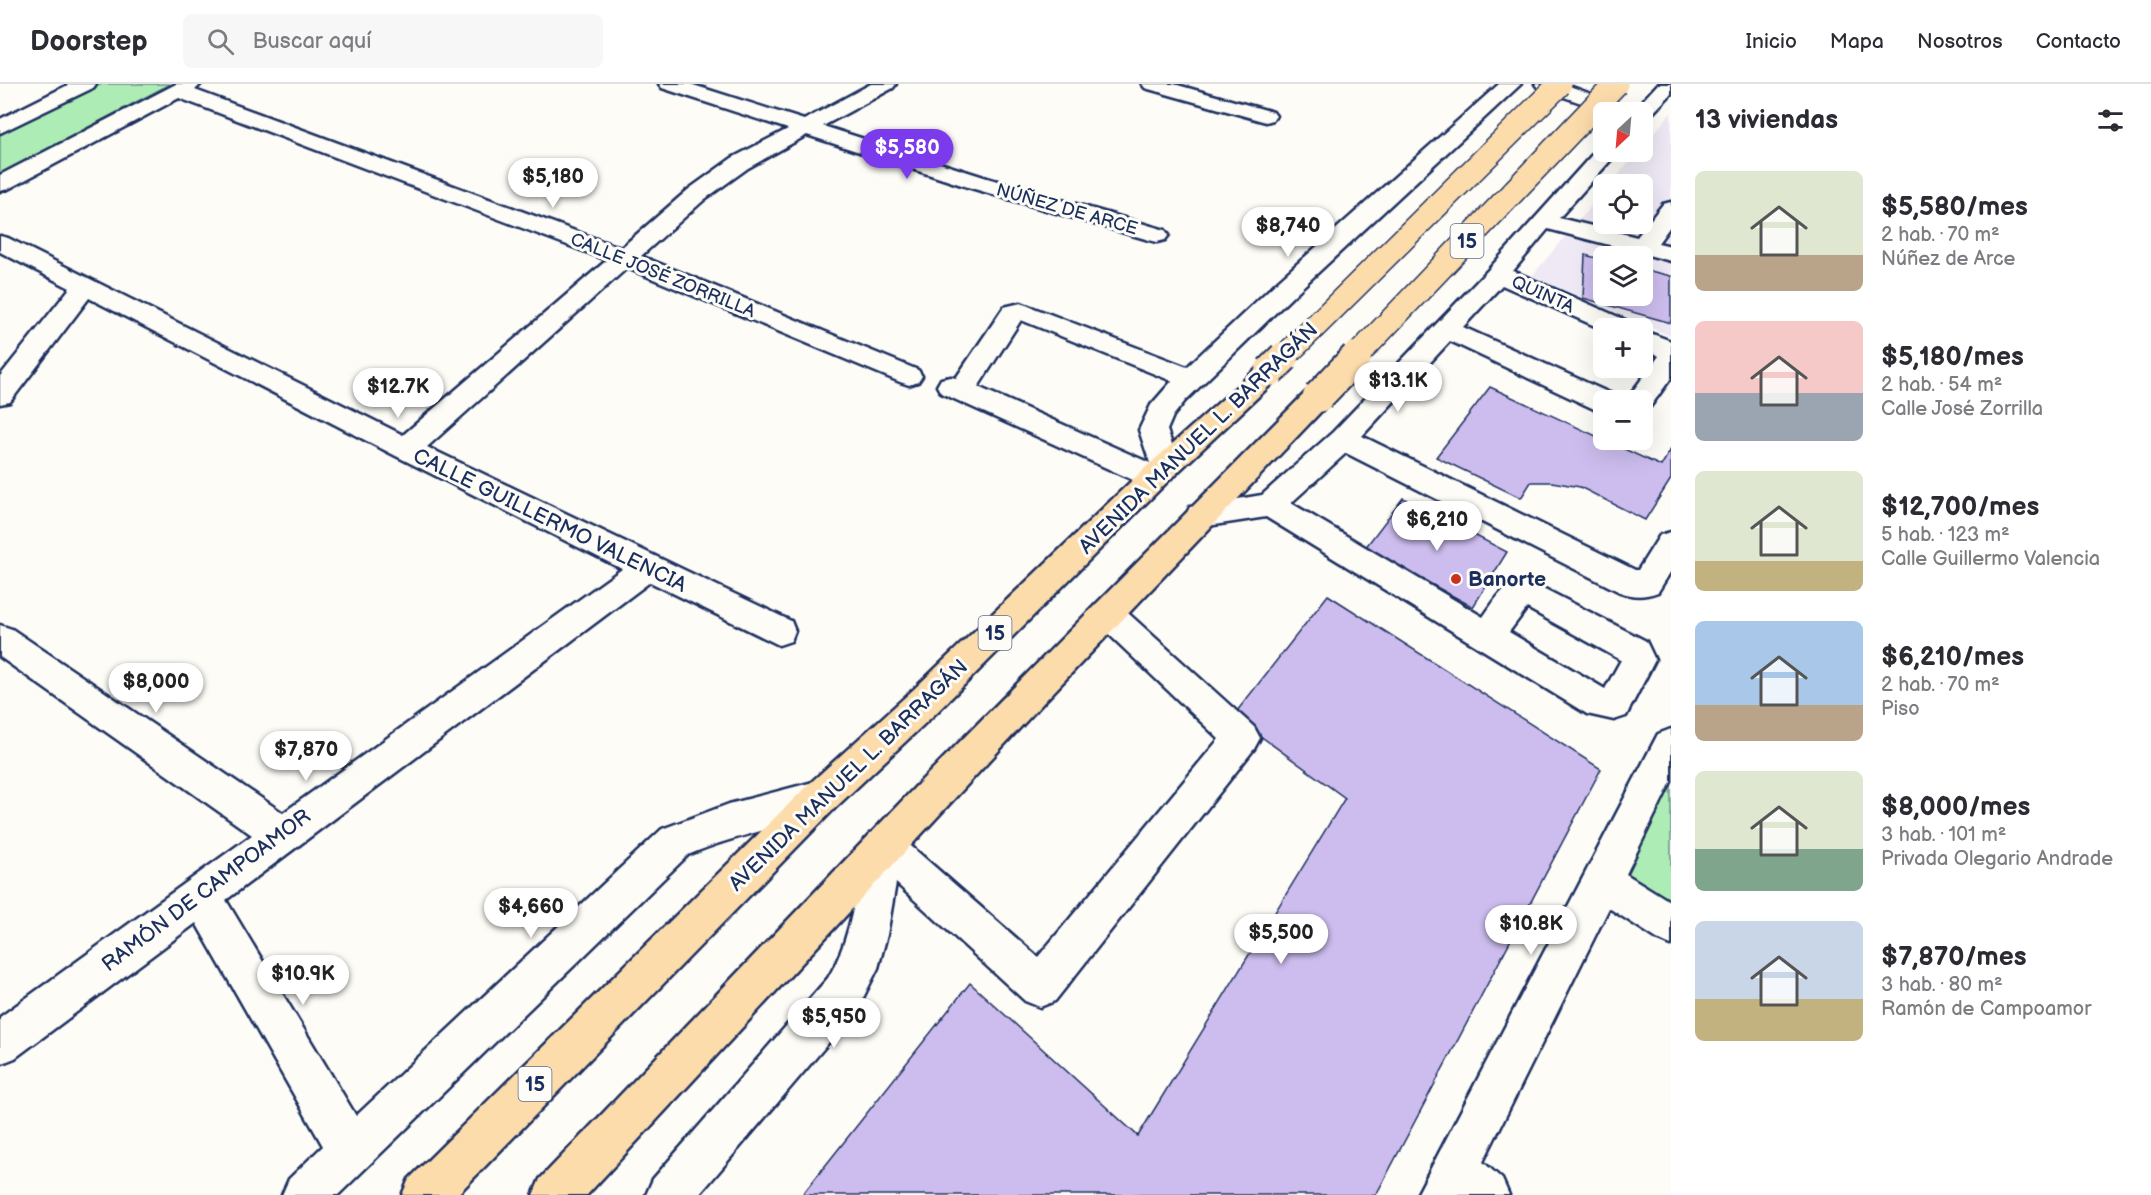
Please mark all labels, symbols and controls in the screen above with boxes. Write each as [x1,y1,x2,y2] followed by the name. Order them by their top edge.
[183,14,603,68] search box
[30,25,147,58] text: Doorstep
[204,25,237,58] icon: search
[252,28,372,55] text: Buscar aquí
[1746,29,1797,54] text: Inicio
[1830,29,1884,54] text: Mapa
[1917,29,2003,54] text: Nosotros
[2036,29,2121,54] text: Contacto
[1593,102,1653,162] north arrow
[1593,102,1653,450] map controls
[2094,104,2127,137] icon: filters
[1695,105,1838,136] text: 13 viviendas
[858,129,956,180] pin: $5,580
[874,136,940,160] text: $5,580
[504,158,602,209] pin: $5,180
[522,165,584,189] text: $5,180
[1593,174,1653,234] button: locate
[994,177,1141,240] street label: NÚÑEZ DE ARCE
[1881,192,2028,223] text: $5,580/mes
[1743,195,1815,267] icon: home
[1239,207,1337,258] pin: $8,740
[1256,214,1320,238] text: $8,740
[1881,223,2000,247] text: 2 hab. · 70 m²
[1450,224,1484,258] road number: 15
[567,227,759,322] street label: CALLE JOSÉ ZORRILLA
[1593,246,1653,306] button: layers
[1881,247,2015,271] text: Núñez de Arce
[1508,271,1577,318] street label: QUINTA
[1074,317,1323,559] street label: AVENIDA MANUEL L. BARRAGÁN
[1593,318,1653,378] button: +
[1881,342,2024,373] text: $5,180/mes
[1743,345,1815,417] icon: home
[1349,362,1447,413] pin: $13.1K
[349,368,447,419] pin: $12.7K
[1368,369,1428,393] text: $13.1K
[1881,373,2002,397] text: 2 hab. · 54 m²
[367,375,429,399] text: $12.7K
[1593,390,1653,450] button: −
[1881,397,2043,421] text: Calle José Zorrilla
[409,443,691,598] street label: CALLE GUILLERMO VALENCIA
[1881,492,2039,523] text: $12,700/mes
[1743,495,1815,567] icon: home
[1388,501,1486,552] pin: $6,210
[1406,508,1468,532] text: $6,210
[1881,523,2010,547] text: 5 hab. · 123 m²
[1881,547,2100,571] text: Calle Guillermo Valencia
[1468,567,1546,592] place label: Banorte
[1449,572,1463,586] marker: Banorte
[978,616,1012,650] road number: 15
[1881,642,2024,673] text: $6,210/mes
[1743,645,1815,717] icon: home
[724,654,973,896] street label: AVENIDA MANUEL L. BARRAGÁN
[107,663,205,714] pin: $8,000
[122,670,190,694] text: $8,000
[1881,673,2000,697] text: 2 hab. · 70 m²
[1881,697,1920,721] text: Piso
[257,731,355,782] pin: $7,870
[274,738,338,762] text: $7,870
[1881,792,2030,823] text: $8,000/mes
[1743,795,1815,867] icon: home
[97,804,316,977] street label: RAMÓN DE CAMPOAMOR
[1881,823,2006,847] text: 3 hab. · 101 m²
[1881,847,2113,871] text: Privada Olegario Andrade
[482,888,580,939] pin: $4,660
[498,895,564,919] text: $4,660
[1482,905,1580,956] pin: $10.8K
[1499,912,1563,936] text: $10.8K
[1232,914,1330,965] pin: $5,500
[1248,921,1314,945] text: $5,500
[1881,942,2027,973] text: $7,870/mes
[1743,945,1815,1017] icon: home
[254,955,352,1006] pin: $10.9K
[271,962,335,986] text: $10.9K
[1881,973,2003,997] text: 3 hab. · 80 m²
[1881,997,2091,1021] text: Ramón de Campoamor
[785,998,883,1049] pin: $5,950
[802,1005,866,1029] text: $5,950
[518,1067,552,1101] road number: 15

